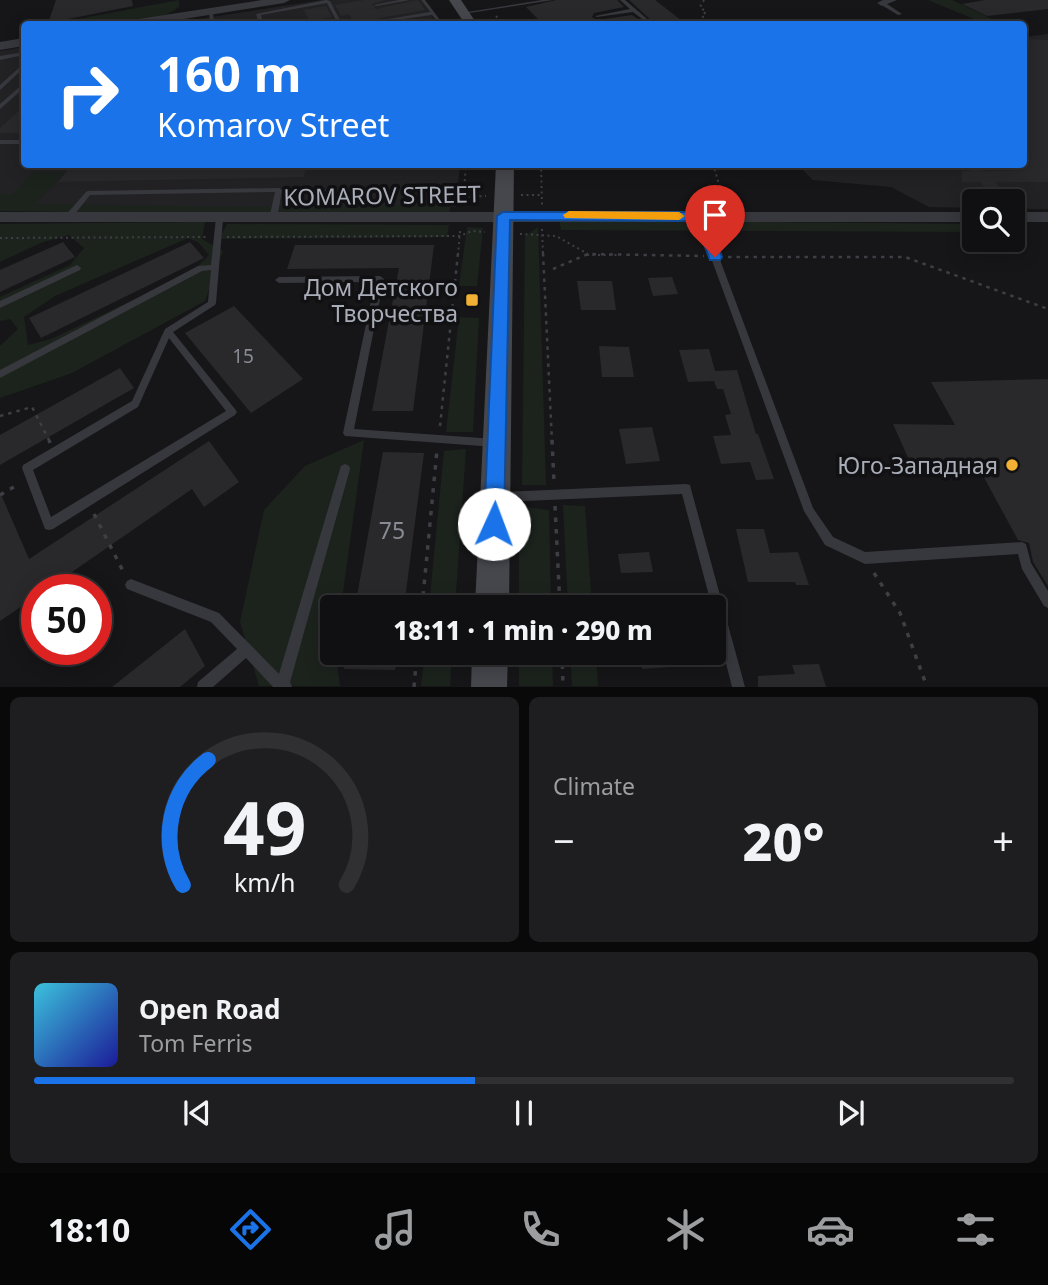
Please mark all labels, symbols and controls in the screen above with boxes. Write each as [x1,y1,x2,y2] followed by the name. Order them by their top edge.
[157,40,302,106] text: 160 m
[42,49,133,140] icon: right
[157,103,389,146] text: Komarov Street
[283,177,481,213] street label: KOMAROV STREET
[685,185,745,257] pin
[962,189,1025,252] map controls
[962,189,1025,252] button: search
[696,196,734,234] icon: arrive
[304,271,458,329] place label: Дом Детского Творчества
[464,292,480,308] marker: Дом Детского Творчества
[232,343,254,369] house number: 15
[837,449,998,481] place label: Юго-Западная
[1004,457,1020,473] marker: Юго-Западная
[457,487,531,561] position arrow
[379,514,405,546] house number: 75
[21,574,112,665] speed limit sign: 50
[393,612,653,648] text: 18:11 · 1 min · 290 m
[553,770,635,802] text: Climate
[223,778,306,877] text: 49
[742,805,825,876] text: 20°
[553,814,575,866] text: −
[992,814,1014,866] text: +
[234,865,295,899] text: km/h
[139,991,281,1027] text: Open Road
[139,1027,252,1059] text: Tom Ferris
[178,1094,216,1132] icon: previous
[505,1094,543,1132] icon: pause
[832,1094,870,1132] icon: next
[226,1205,275,1254] icon: directions
[371,1205,420,1254] icon: music
[516,1205,565,1254] icon: phone
[661,1205,710,1254] icon: climate
[806,1205,855,1254] icon: car
[951,1205,1000,1254] icon: filters
[48,1208,130,1251] text: 18:10

